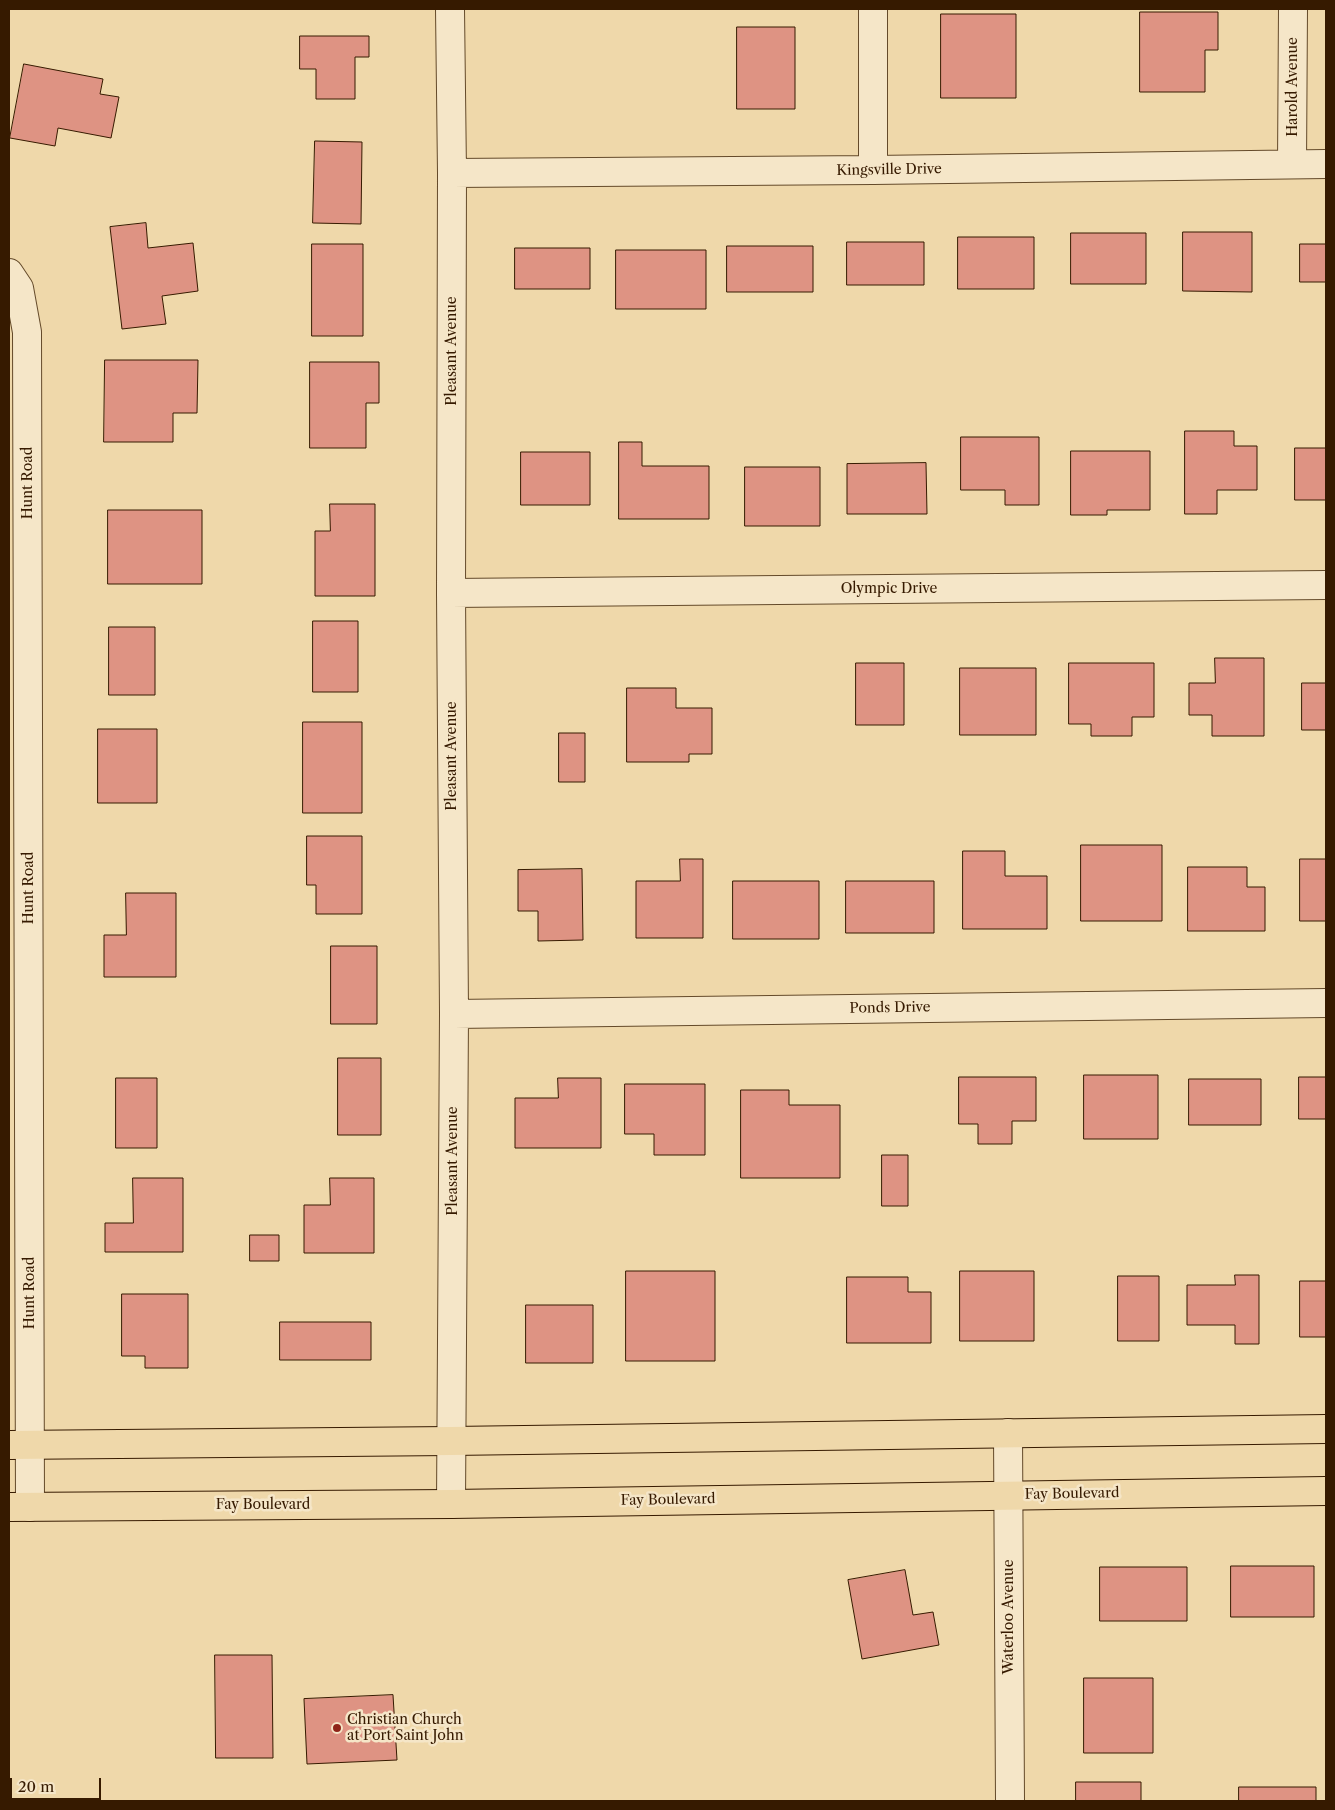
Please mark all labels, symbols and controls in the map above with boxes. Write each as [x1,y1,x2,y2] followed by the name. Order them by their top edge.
[1285,37,1301,137] street label: Harold Avenue
[836,161,942,179] street label: Kingsville Drive
[444,296,460,406] street label: Pleasant Avenue
[20,447,36,519] street label: Hunt Road
[841,581,937,597] street label: Olympic Drive
[444,701,460,811] street label: Pleasant Avenue
[21,852,37,924] street label: Hunt Road
[849,999,931,1017] street label: Ponds Drive
[445,1106,461,1216] street label: Pleasant Avenue
[22,1257,38,1329] street label: Hunt Road
[1025,1485,1119,1503] street label: Fay Boulevard
[621,1491,715,1509] street label: Fay Boulevard
[216,1497,310,1513] street label: Fay Boulevard
[1001,1560,1017,1674] street label: Waterloo Avenue
[347,1712,463,1744] place label: Christian Church at Port Saint John
[331,1722,343,1734] marker: Christian Church at Port Saint John
[12,1768,104,1800] scale bar
[18,1777,54,1796] text: 20 m

